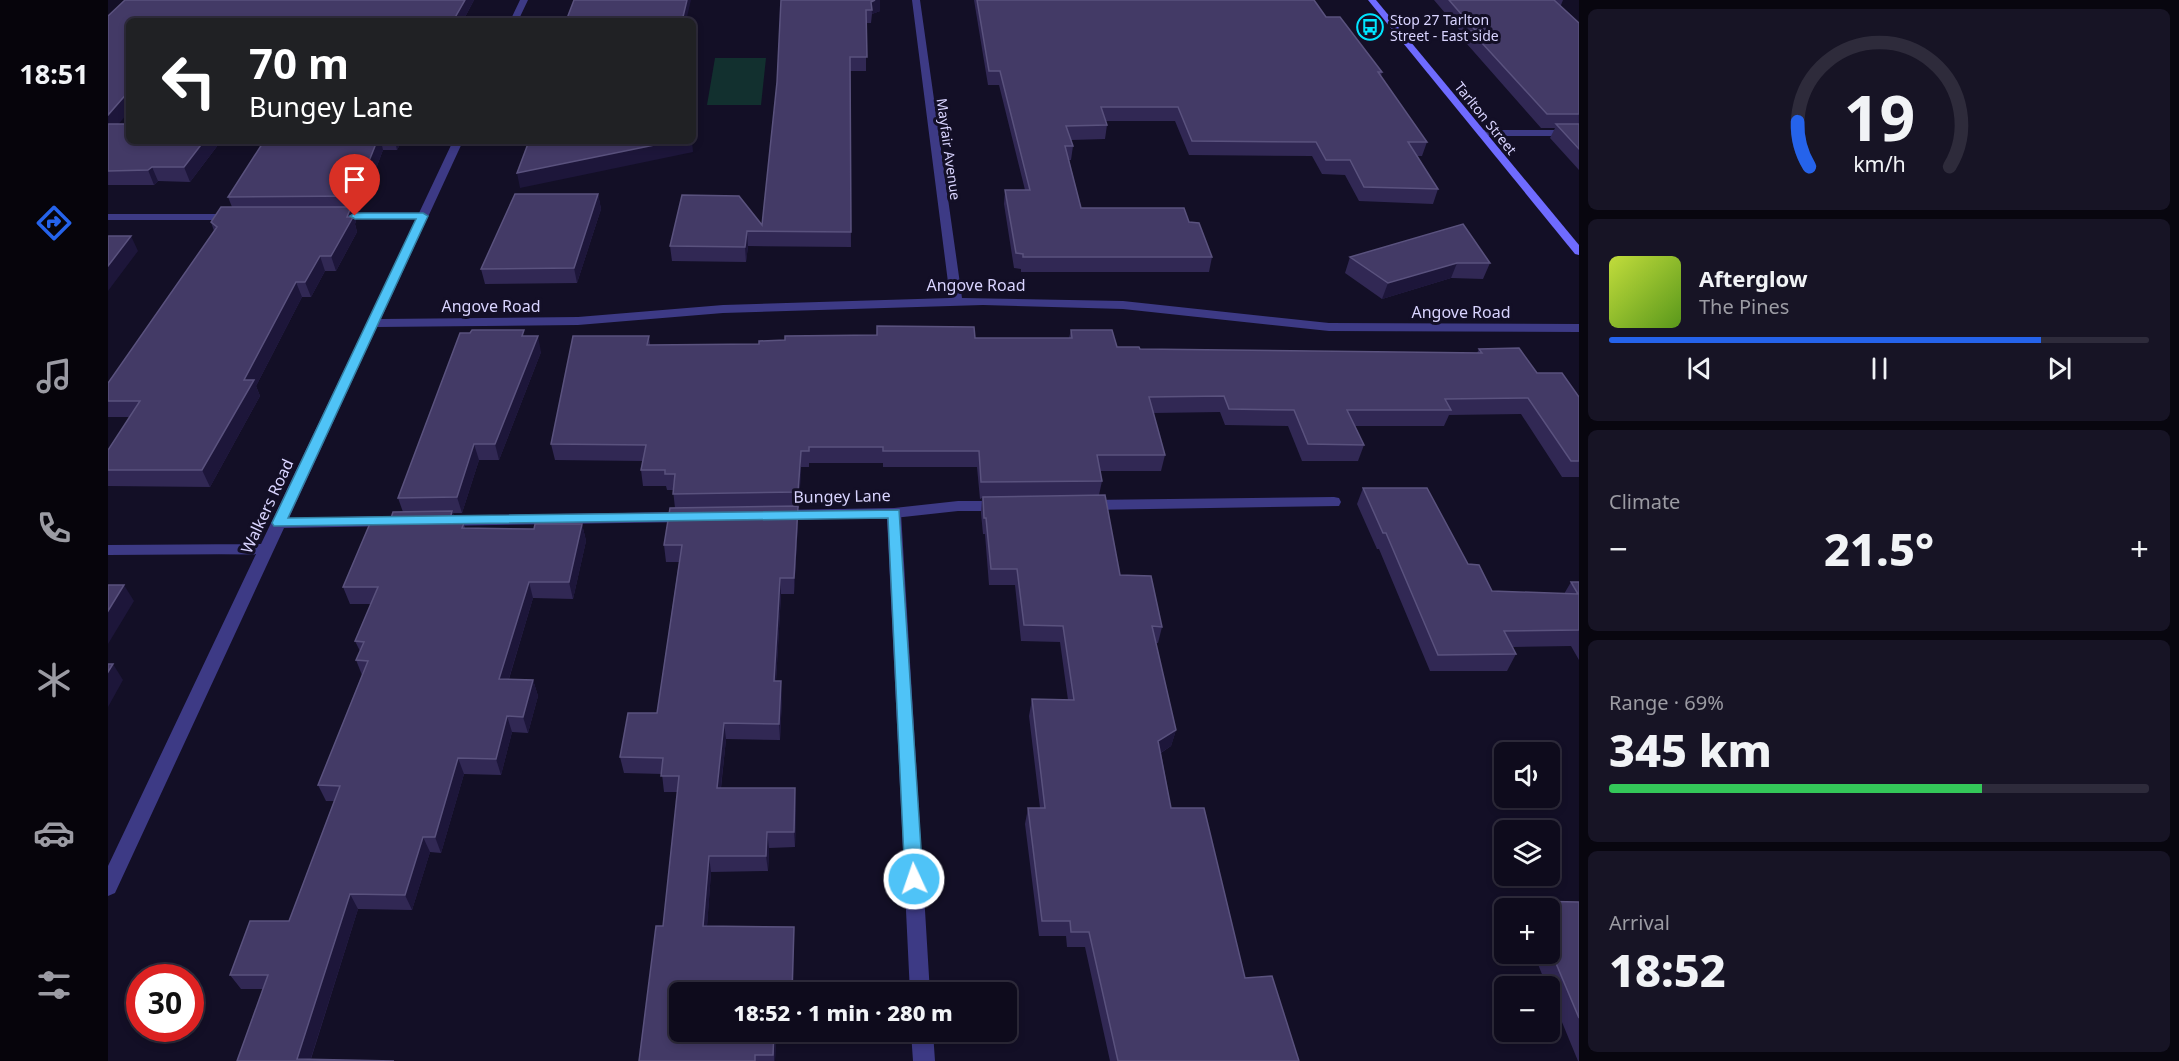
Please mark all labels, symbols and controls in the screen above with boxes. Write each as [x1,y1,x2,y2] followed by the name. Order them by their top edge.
[1390,10,1499,45] place label: Stop 27 Tarlton Street - East side
[1355,12,1385,42] bus stop icon: Stop 27 Tarlton Street - East side
[249,34,349,91] text: 70 m
[150,42,228,120] icon: left
[19,55,89,92] text: 18:51
[1843,74,1915,159] text: 19
[1451,78,1521,158] street label: Tarlton Street
[249,88,413,125] text: Bungey Lane
[932,97,966,201] street label: Mayfair Avenue
[1853,149,1905,178] text: km/h
[329,154,380,216] pin
[338,163,371,196] icon: arrive
[33,202,75,244] icon: directions
[1699,263,1808,293] text: Afterglow
[926,274,1026,296] street label: Angove Road
[1699,293,1789,320] text: The Pines
[441,295,541,317] street label: Angove Road
[1411,301,1511,323] street label: Angove Road
[1683,352,1716,385] icon: previous
[1863,352,1896,385] icon: pause
[2043,352,2076,385] icon: next
[33,355,75,397] icon: music
[235,455,299,557] street label: Walkers Road
[793,484,891,508] street label: Bungey Lane
[1609,488,1680,515] text: Climate
[33,507,75,549] icon: phone
[1824,518,1934,579] text: 21.5°
[1609,526,1628,571] text: −
[2130,526,2149,571] text: +
[33,659,75,701] icon: climate
[1609,689,1724,716] text: Range · 69%
[1609,719,1772,780] text: 345 km
[1494,742,1560,1042] map controls
[1494,742,1560,808] button: sound
[33,812,75,854] icon: car
[1494,820,1560,886] button: layers
[882,847,946,911] position arrow
[1494,898,1560,964] button: +
[1609,909,1670,936] text: Arrival
[1609,939,1726,1000] text: 18:52
[33,964,75,1006] icon: filters
[126,964,204,1042] speed limit sign: 30
[1494,976,1560,1042] button: −
[733,997,953,1027] text: 18:52 · 1 min · 280 m

